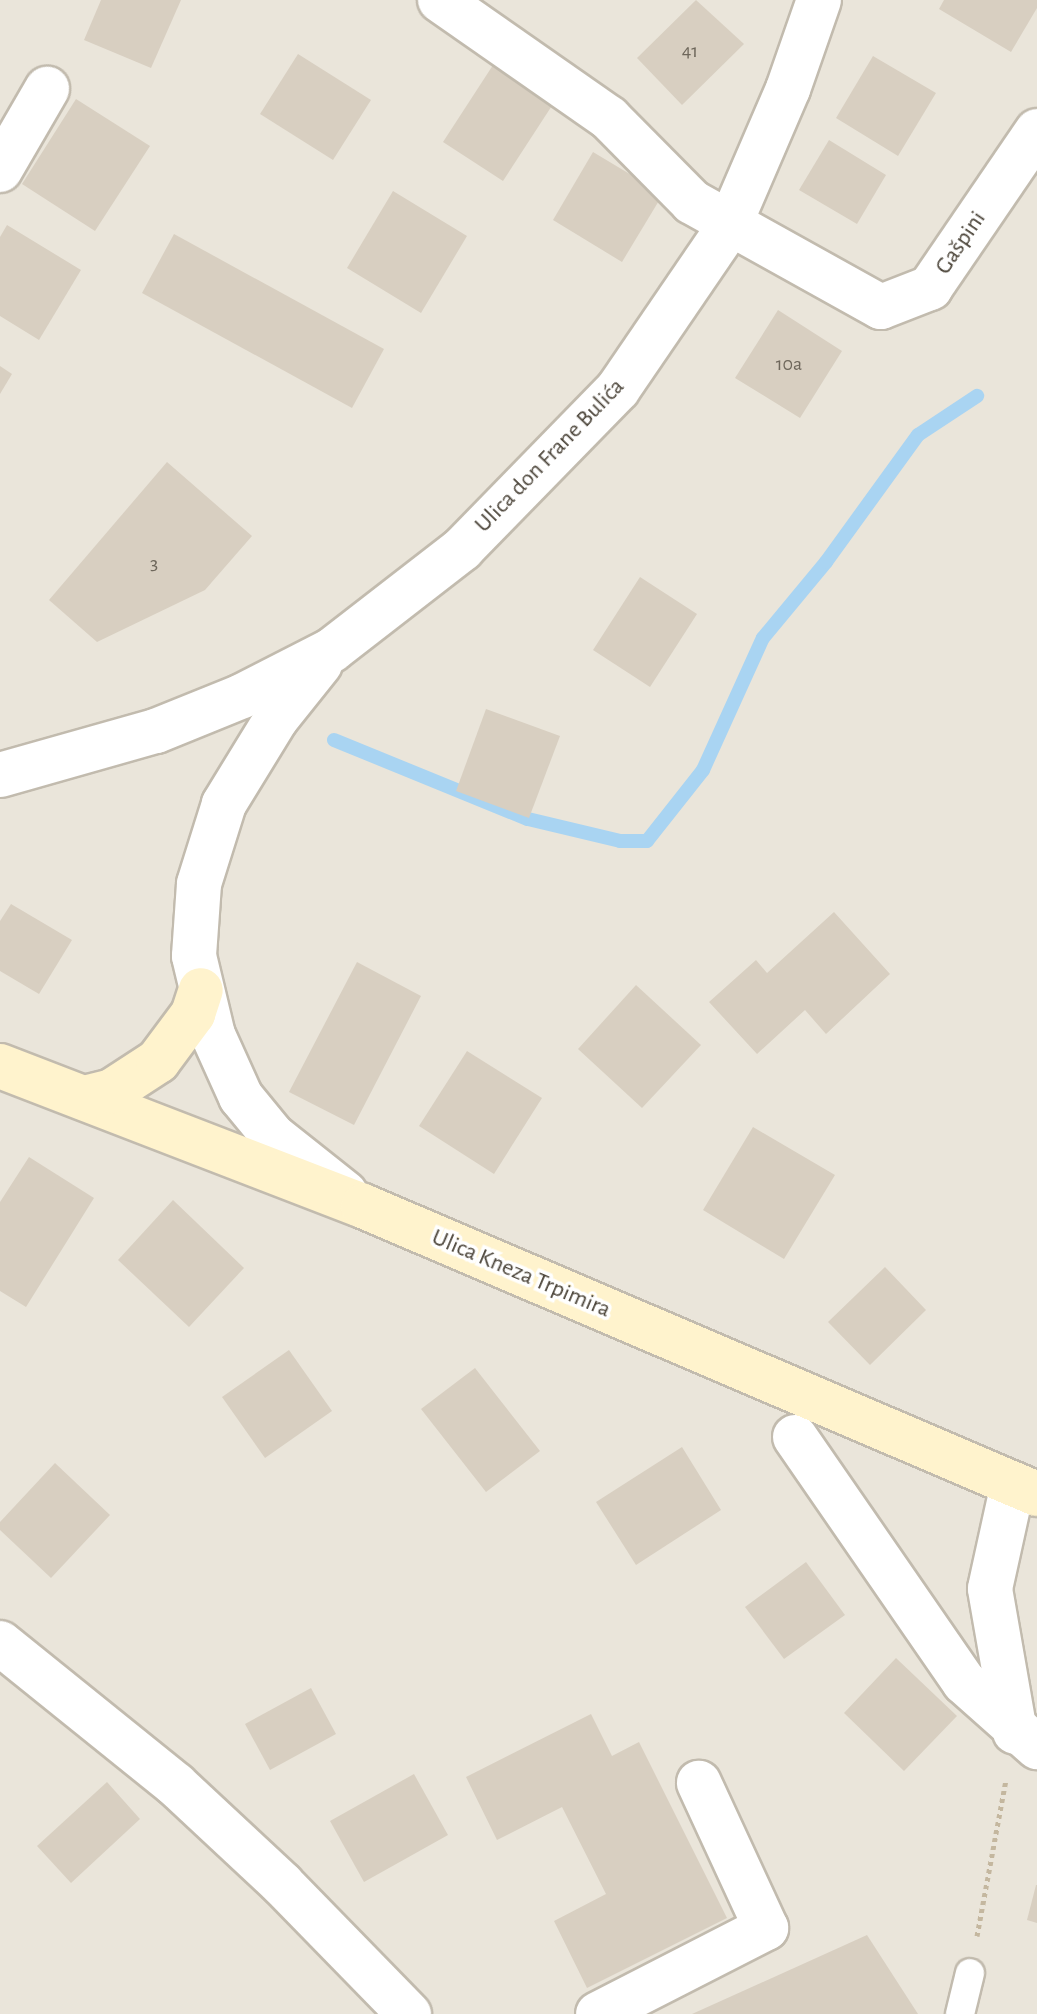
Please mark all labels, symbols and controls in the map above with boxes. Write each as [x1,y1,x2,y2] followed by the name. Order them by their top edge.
[682,39,698,63] house number: 41
[929,206,993,280] street label: Gašpini
[776,352,802,376] house number: 10a
[469,373,631,539] street label: Ulica don Frane Bulića
[150,551,158,575] house number: 3
[427,1223,615,1325] street label: Ulica Kneza Trpimira

